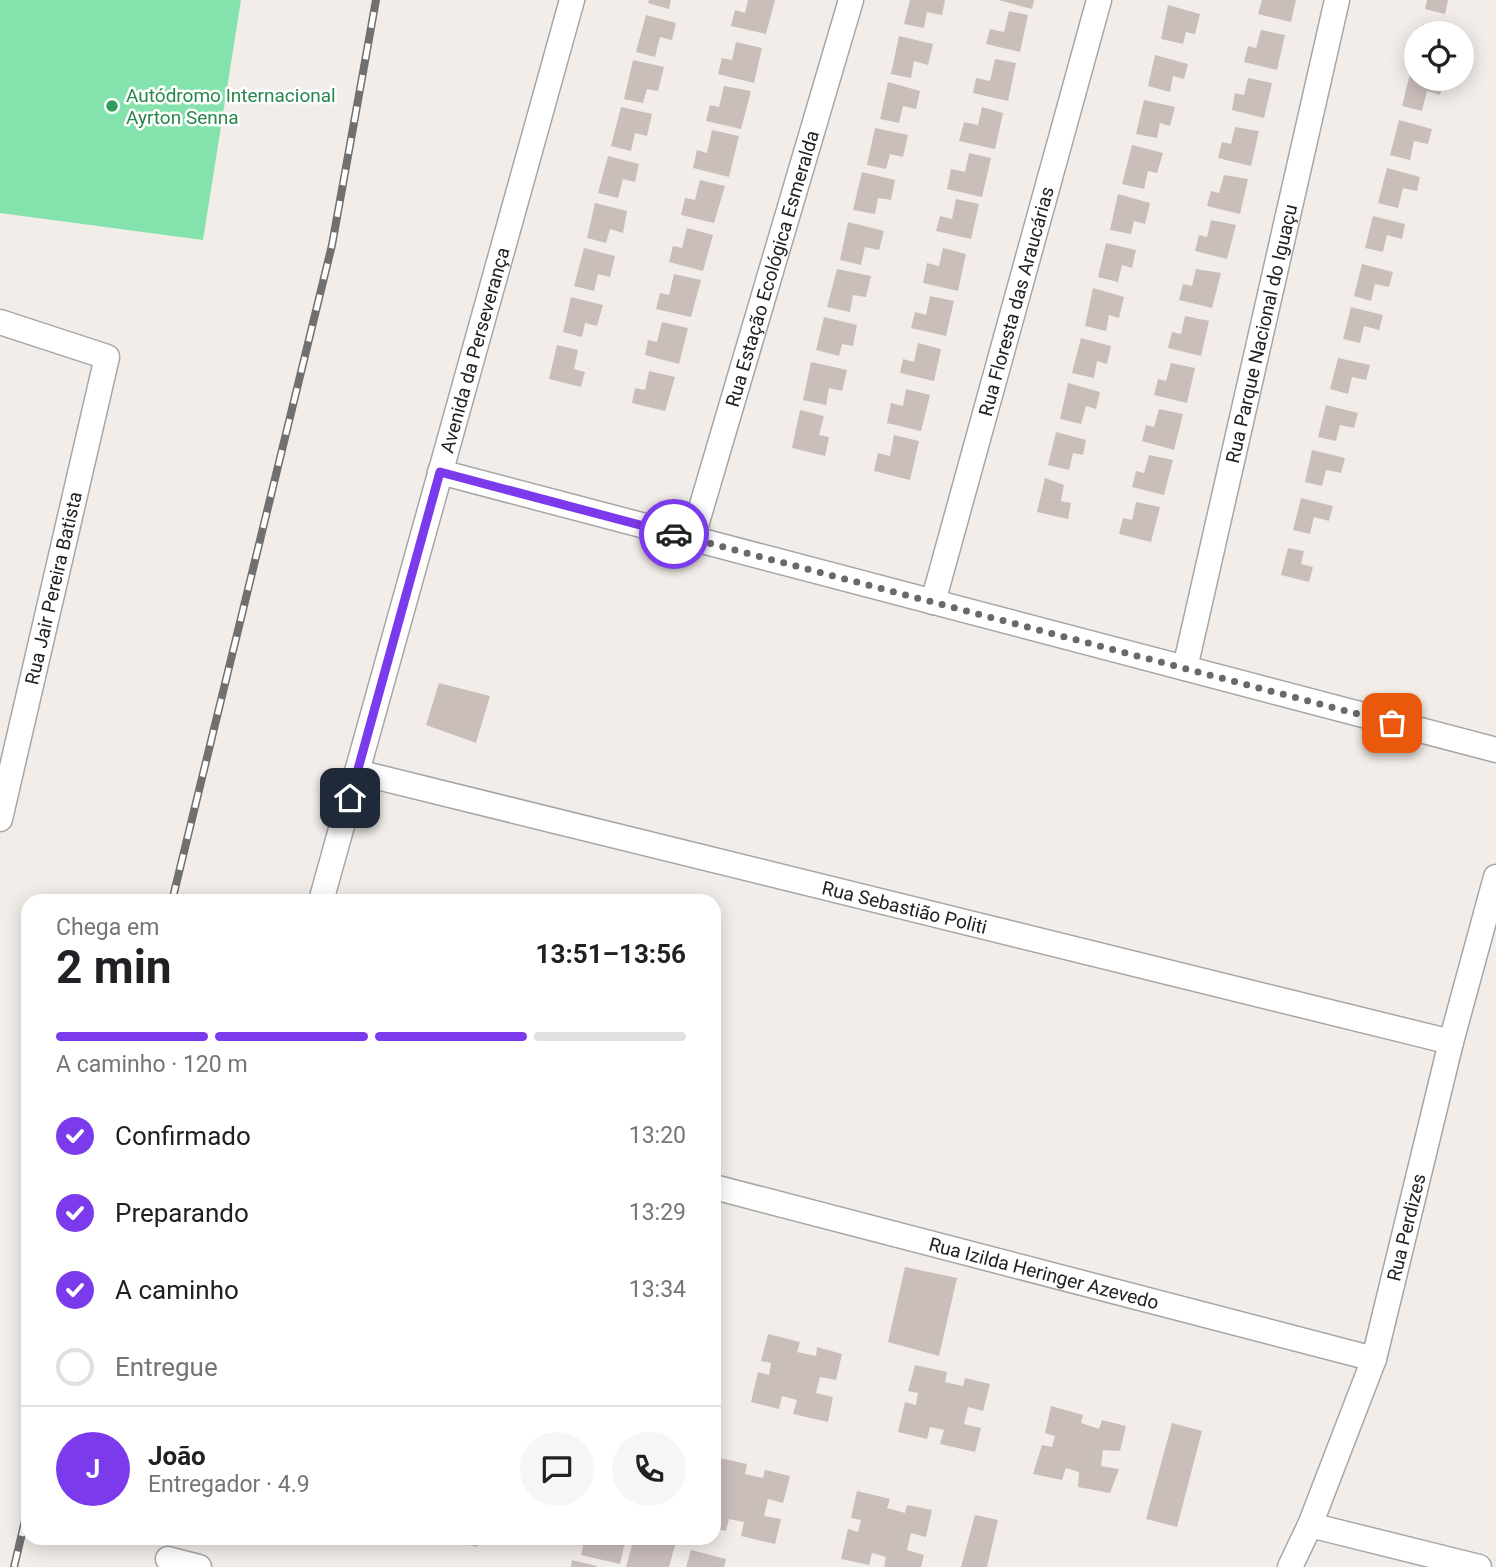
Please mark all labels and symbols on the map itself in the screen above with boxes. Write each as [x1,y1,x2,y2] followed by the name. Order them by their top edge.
[126,84,336,129] place label: Autódromo Internacional Ayrton Senna
[104,98,120,114] marker: Autódromo Internacional Ayrton Senna
[721,128,824,410] street label: Rua Estação Ecológica Esmeralda
[974,184,1059,419] street label: Rua Floresta das Araucárias
[1221,202,1302,465] street label: Rua Parque Nacional do Iguaçu
[435,245,515,455] street label: Avenida da Perseverança
[20,489,87,687] street label: Rua Jair Pereira Batista
[639,499,709,569] courier
[1362,693,1422,753] pin
[320,768,380,828] pin
[820,876,989,939] street label: Rua Sebastião Politi
[1382,1171,1431,1284] street label: Rua Perdizes
[927,1233,1161,1314] street label: Rua Izilda Heringer Azevedo

